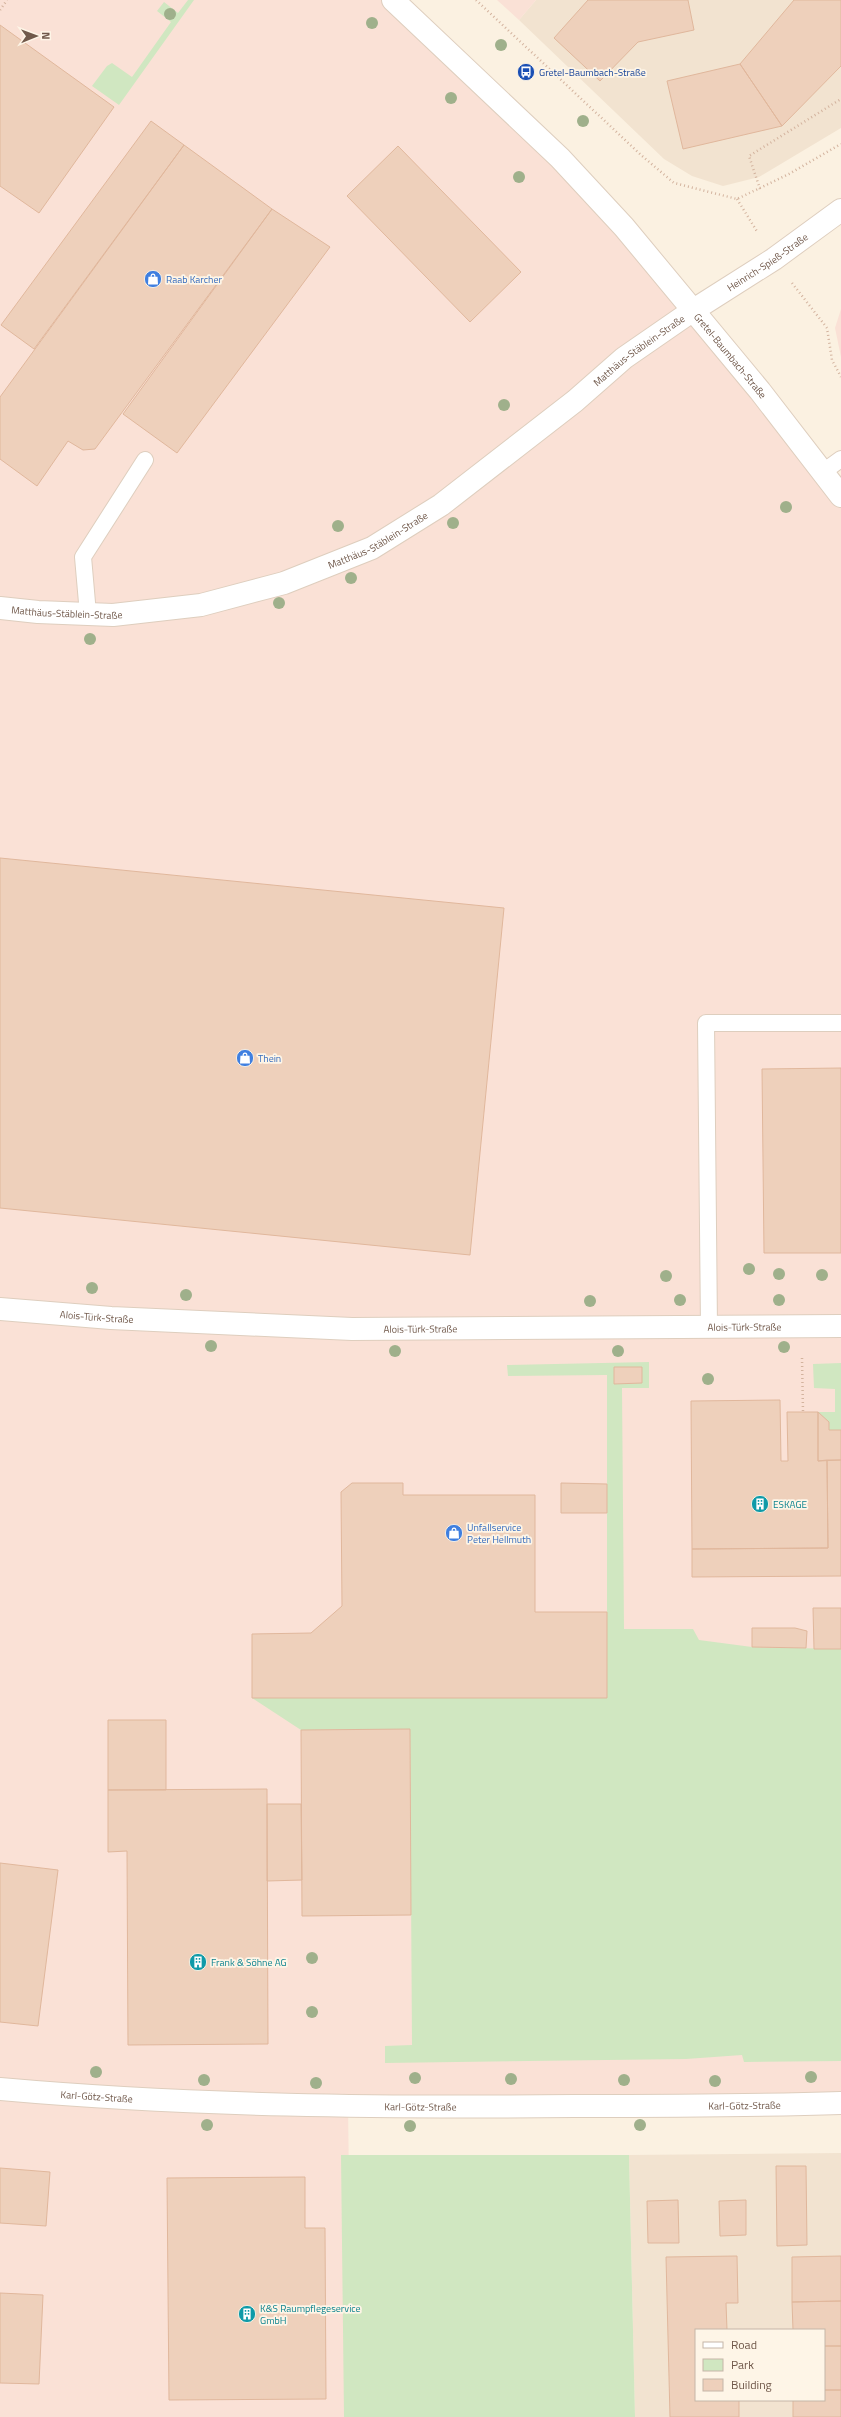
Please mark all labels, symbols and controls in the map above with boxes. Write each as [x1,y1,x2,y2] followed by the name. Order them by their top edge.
[16,16,56,56] north arrow
[38,32,54,40] text: N
[516,62,536,82] bus stop icon: Gretel-Baumbach-Straße
[539,65,646,80] place label: Gretel-Baumbach-Straße
[724,230,811,295] street label: Heinrich-Spieß-Straße
[143,269,163,289] shop icon: Raab Karcher
[166,272,222,287] place label: Raab Karcher
[690,310,770,402] street label: Gretel-Baumbach-Straße
[590,311,688,390] street label: Matthäus-Stäblein-Straße
[326,508,431,573] street label: Matthäus-Stäblein-Straße
[10,602,123,623] street label: Matthäus-Stäblein-Straße
[235,1048,255,1068] shop icon: Thein
[258,1051,281,1066] place label: Thein
[59,1307,134,1327] street label: Alois-Türk-Straße
[707,1319,781,1335] street label: Alois-Türk-Straße
[383,1321,457,1337] street label: Alois-Türk-Straße
[750,1494,770,1514] building icon: ESKAGE
[773,1497,808,1512] place label: ESKAGE
[467,1520,531,1547] place label: Unfallservice Peter Hellmuth
[444,1523,464,1543] shop icon: Unfallservice Peter Hellmuth
[188,1952,208,1972] building icon: Frank & Söhne AG
[211,1955,287,1970] place label: Frank & Söhne AG
[60,2087,133,2107] street label: Karl-Götz-Straße
[708,2098,781,2114] street label: Karl-Götz-Straße
[384,2099,457,2115] street label: Karl-Götz-Straße
[260,2301,361,2328] place label: K&S Raumpflegeservice GmbH
[237,2304,257,2324] building icon: K&S Raumpflegeservice GmbH
[695,2329,825,2401] legend
[731,2335,757,2354] text: Road
[731,2355,754,2374] text: Park
[731,2375,772,2394] text: Building

